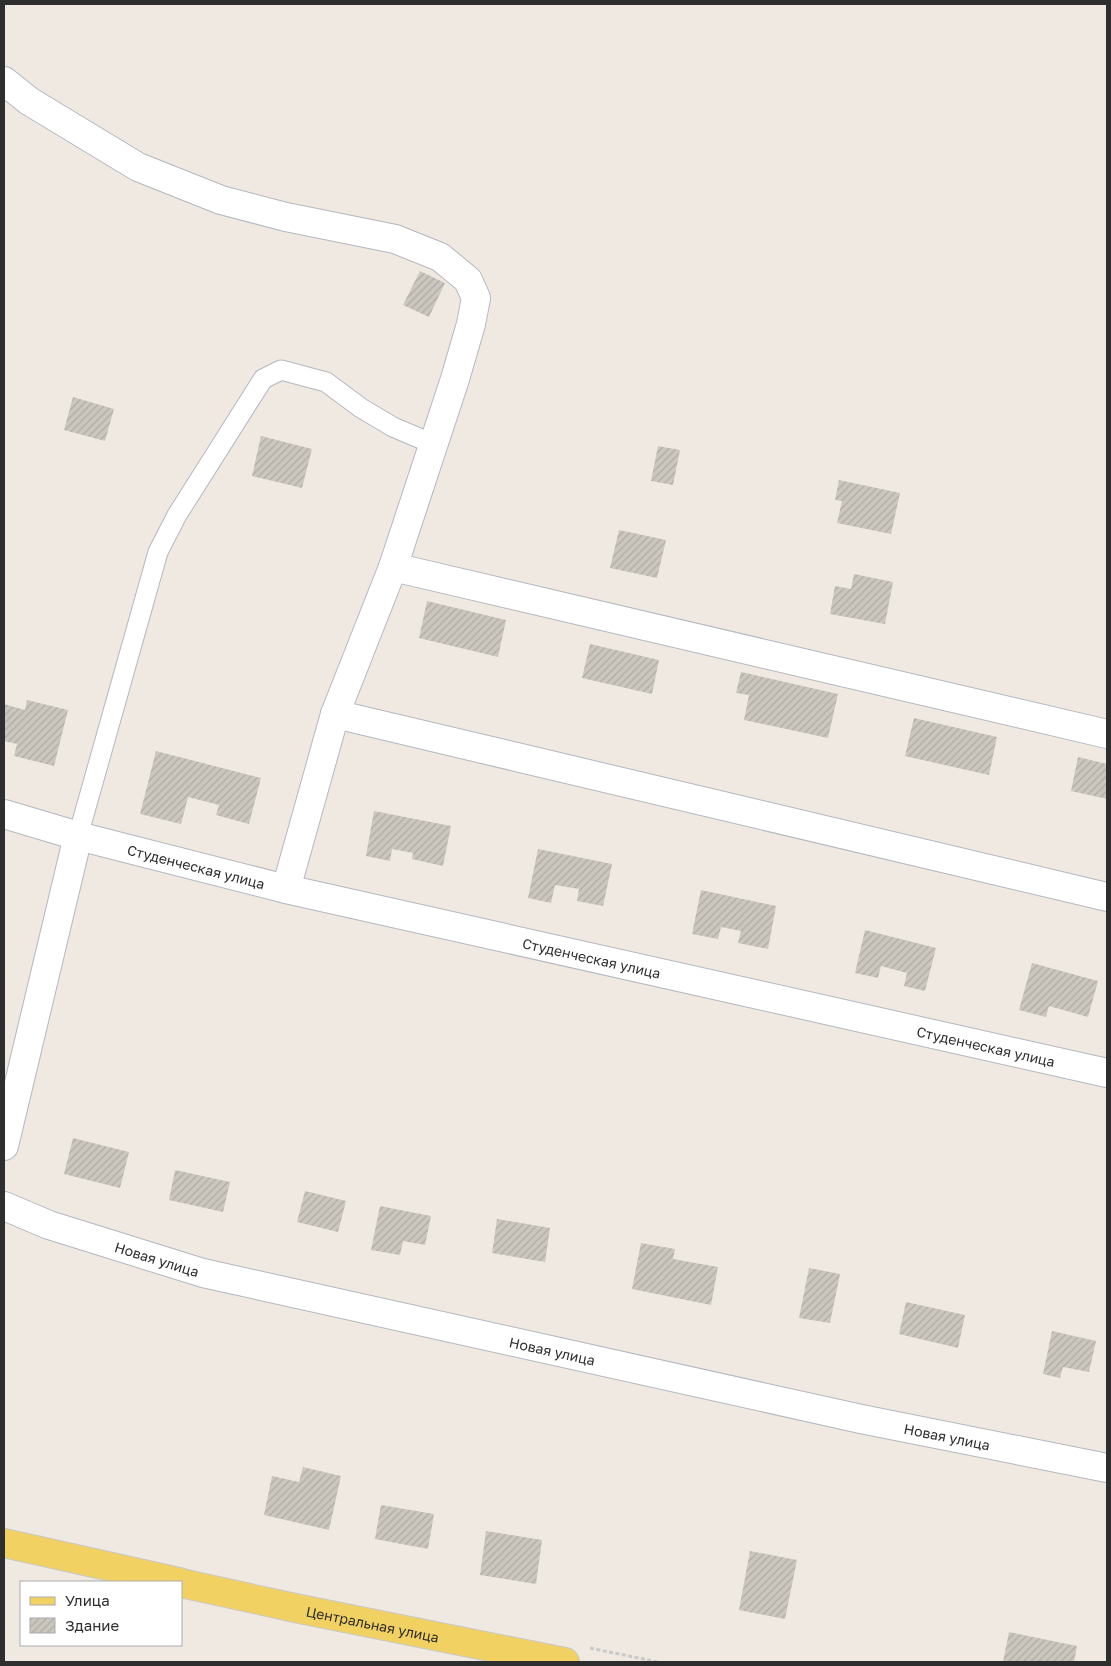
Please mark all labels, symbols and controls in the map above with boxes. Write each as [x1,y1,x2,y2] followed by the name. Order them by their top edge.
[126,840,267,892] street label: Студенческая улица
[521,934,663,981] street label: Студенческая улица
[915,1022,1057,1070] street label: Студенческая улица
[113,1238,201,1280] street label: Новая улица
[508,1333,597,1368] street label: Новая улица
[903,1419,992,1453] street label: Новая улица
[20,1581,182,1646] legend
[65,1591,110,1609] text: Улица
[305,1602,441,1645] street label: Центральная улица
[65,1616,119,1634] text: Здание

